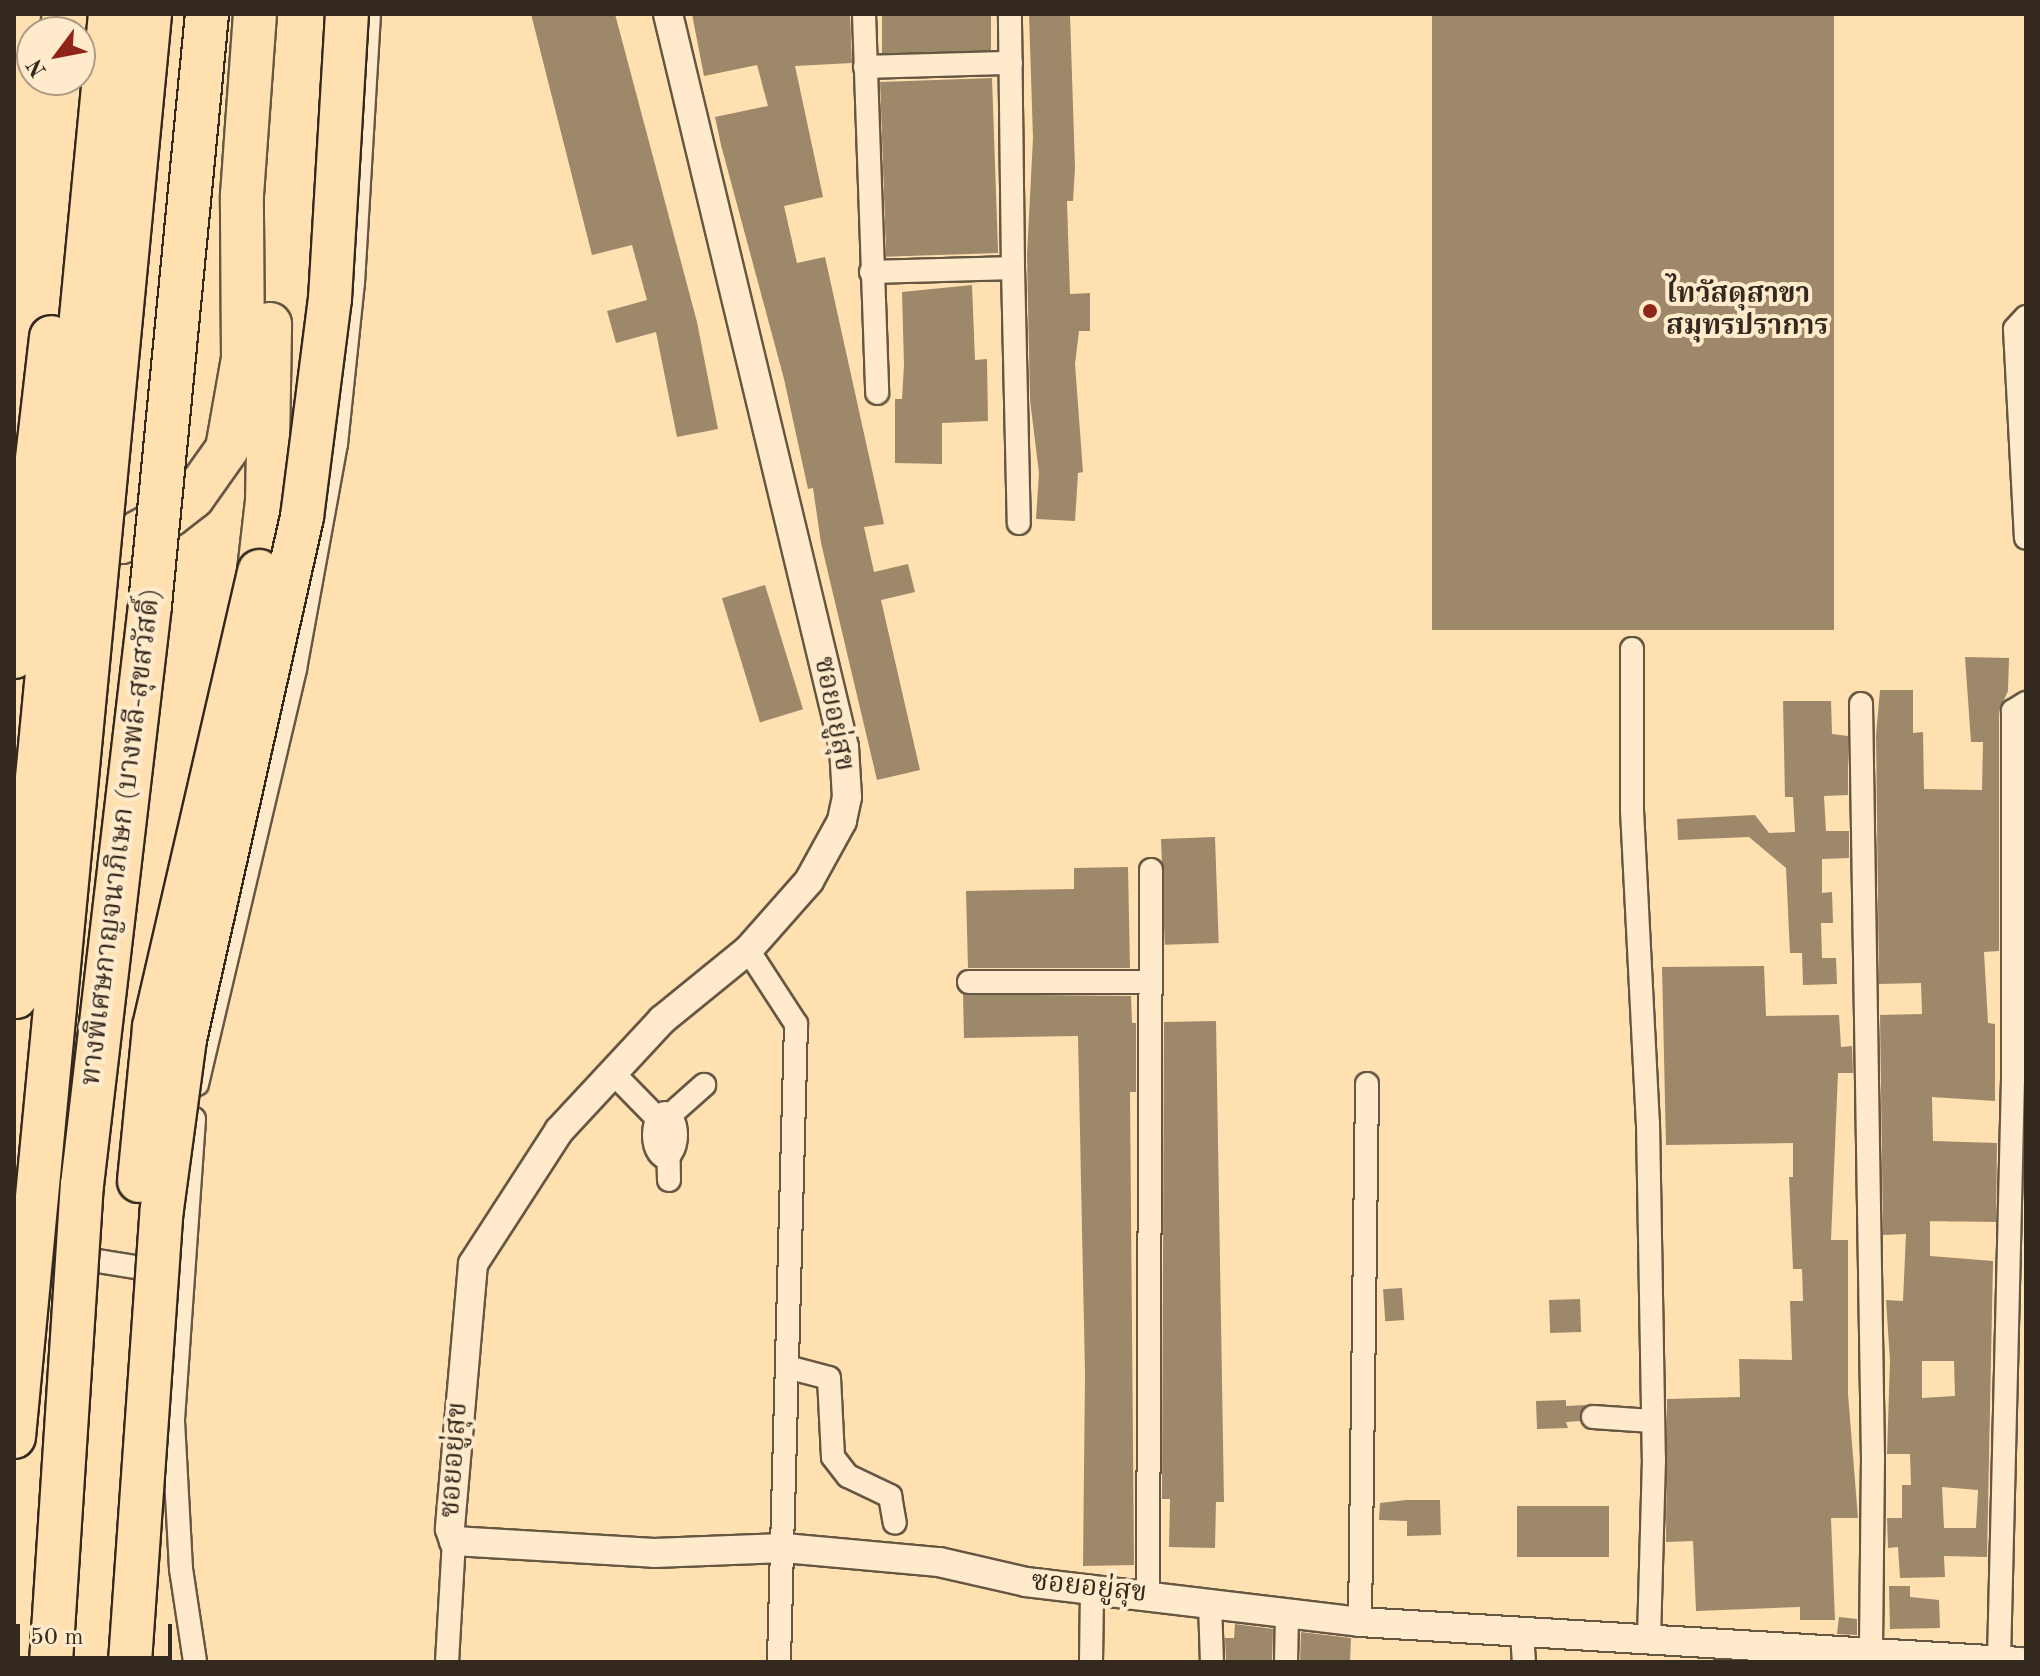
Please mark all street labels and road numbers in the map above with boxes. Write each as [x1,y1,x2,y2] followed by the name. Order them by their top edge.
[75,586,169,1088] street label: ทางพิเศษกาญจนาภิเษก (บางพลี-สุขสวัสดิ์)
[805,654,861,774] street label: ซอยอยู่สุข
[434,1401,476,1519] street label: ซอยอยู่สุข
[1030,1565,1148,1611] street label: ซอยอยู่สุข

